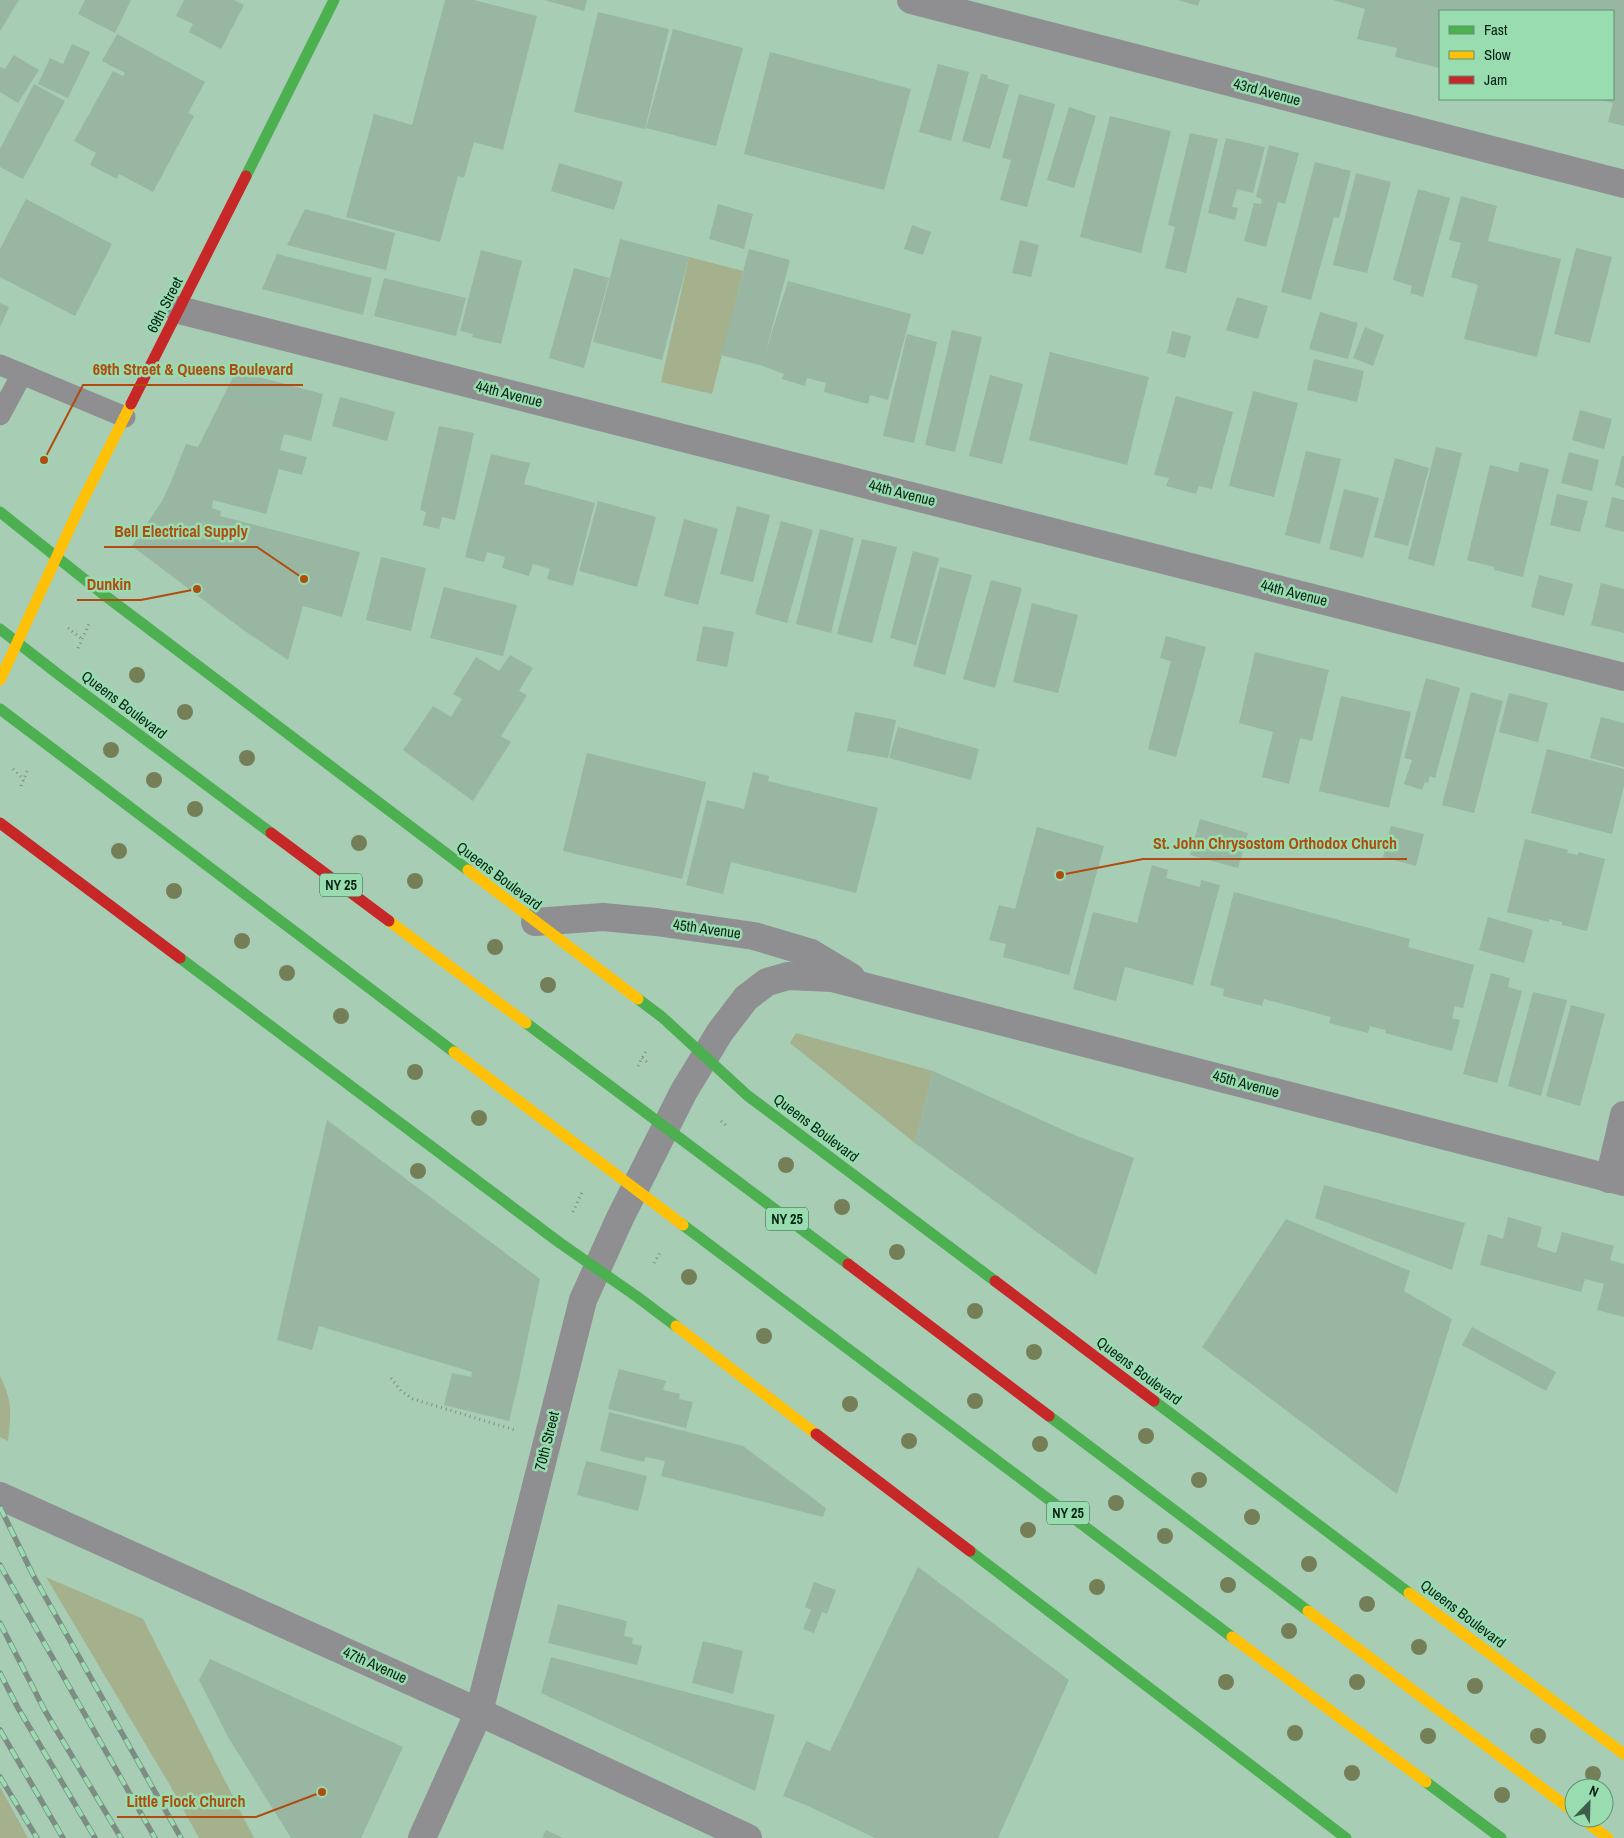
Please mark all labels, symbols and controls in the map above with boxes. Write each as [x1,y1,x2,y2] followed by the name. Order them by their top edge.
[1439,10,1614,100] legend
[1484,19,1508,40] text: Fast
[1484,44,1511,65] text: Slow
[1484,69,1507,90] text: Jam
[1231,72,1303,111] street label: 43rd Avenue
[142,273,188,336] street label: 69th Street
[83,354,303,385] callout: 69th Street & Queens Boulevard
[93,358,293,380] text: 69th Street & Queens Boulevard
[473,375,545,412] street label: 44th Avenue
[866,474,938,511] street label: 44th Avenue
[104,516,257,547] callout: Bell Electrical Supply
[114,520,248,542] text: Bell Electrical Supply
[77,569,141,600] callout: Dunkin
[87,573,131,595] text: Dunkin
[1258,574,1330,611] street label: 44th Avenue
[77,666,171,744] street label: Queens Boulevard
[1143,828,1407,859] callout: St. John Chrysostom Orthodox Church
[1153,832,1397,854] text: St. John Chrysostom Orthodox Church
[452,837,546,915] street label: Queens Boulevard
[320,874,362,896] road number: NY 25
[672,913,742,944] street label: 45th Avenue
[1210,1065,1282,1103] street label: 45th Avenue
[769,1089,863,1167] street label: Queens Boulevard
[766,1208,808,1230] road number: NY 25
[1092,1332,1186,1410] street label: Queens Boulevard
[529,1409,564,1473] street label: 70th Street
[1047,1502,1089,1525] road number: NY 25
[1416,1575,1510,1653] street label: Queens Boulevard
[340,1641,411,1688] street label: 47th Avenue
[1564,1778,1614,1828] north arrow
[1587,1781,1601,1801] text: N
[117,1786,256,1817] callout: Little Flock Church
[127,1790,245,1812] text: Little Flock Church

